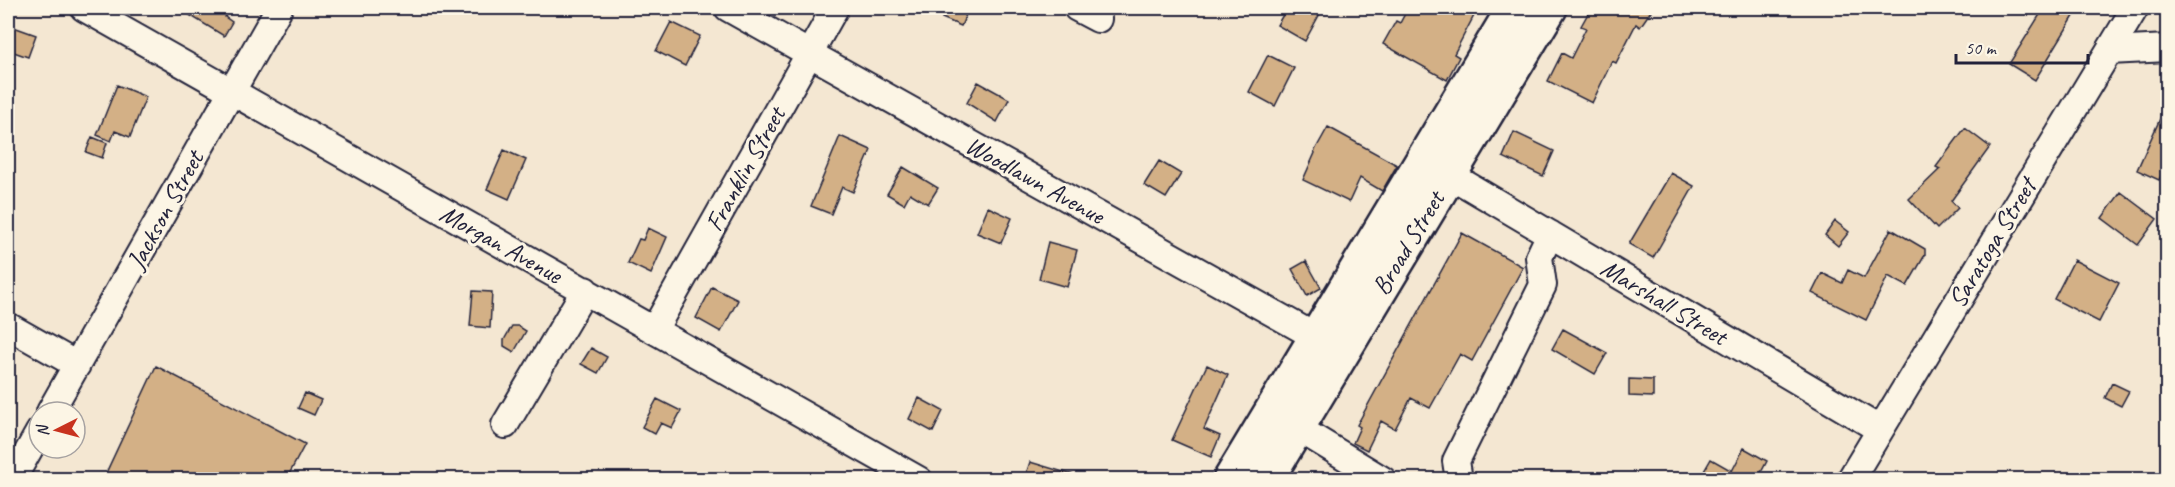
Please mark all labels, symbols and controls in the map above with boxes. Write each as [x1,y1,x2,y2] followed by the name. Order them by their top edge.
[1956,27,2088,65] scale bar
[1965,37,1998,59] text: 50 m
[697,99,794,237] street label: Franklin Street
[960,128,1112,232] street label: Woodlawn Avenue
[118,143,212,277] street label: Jackson Street
[1941,170,2045,314] street label: Saratoga Street
[1364,183,1453,301] street label: Broad Street
[434,197,569,292] street label: Morgan Avenue
[1595,251,1735,354] street label: Marshall Street
[27,400,87,460] north arrow
[32,422,54,437] text: N

